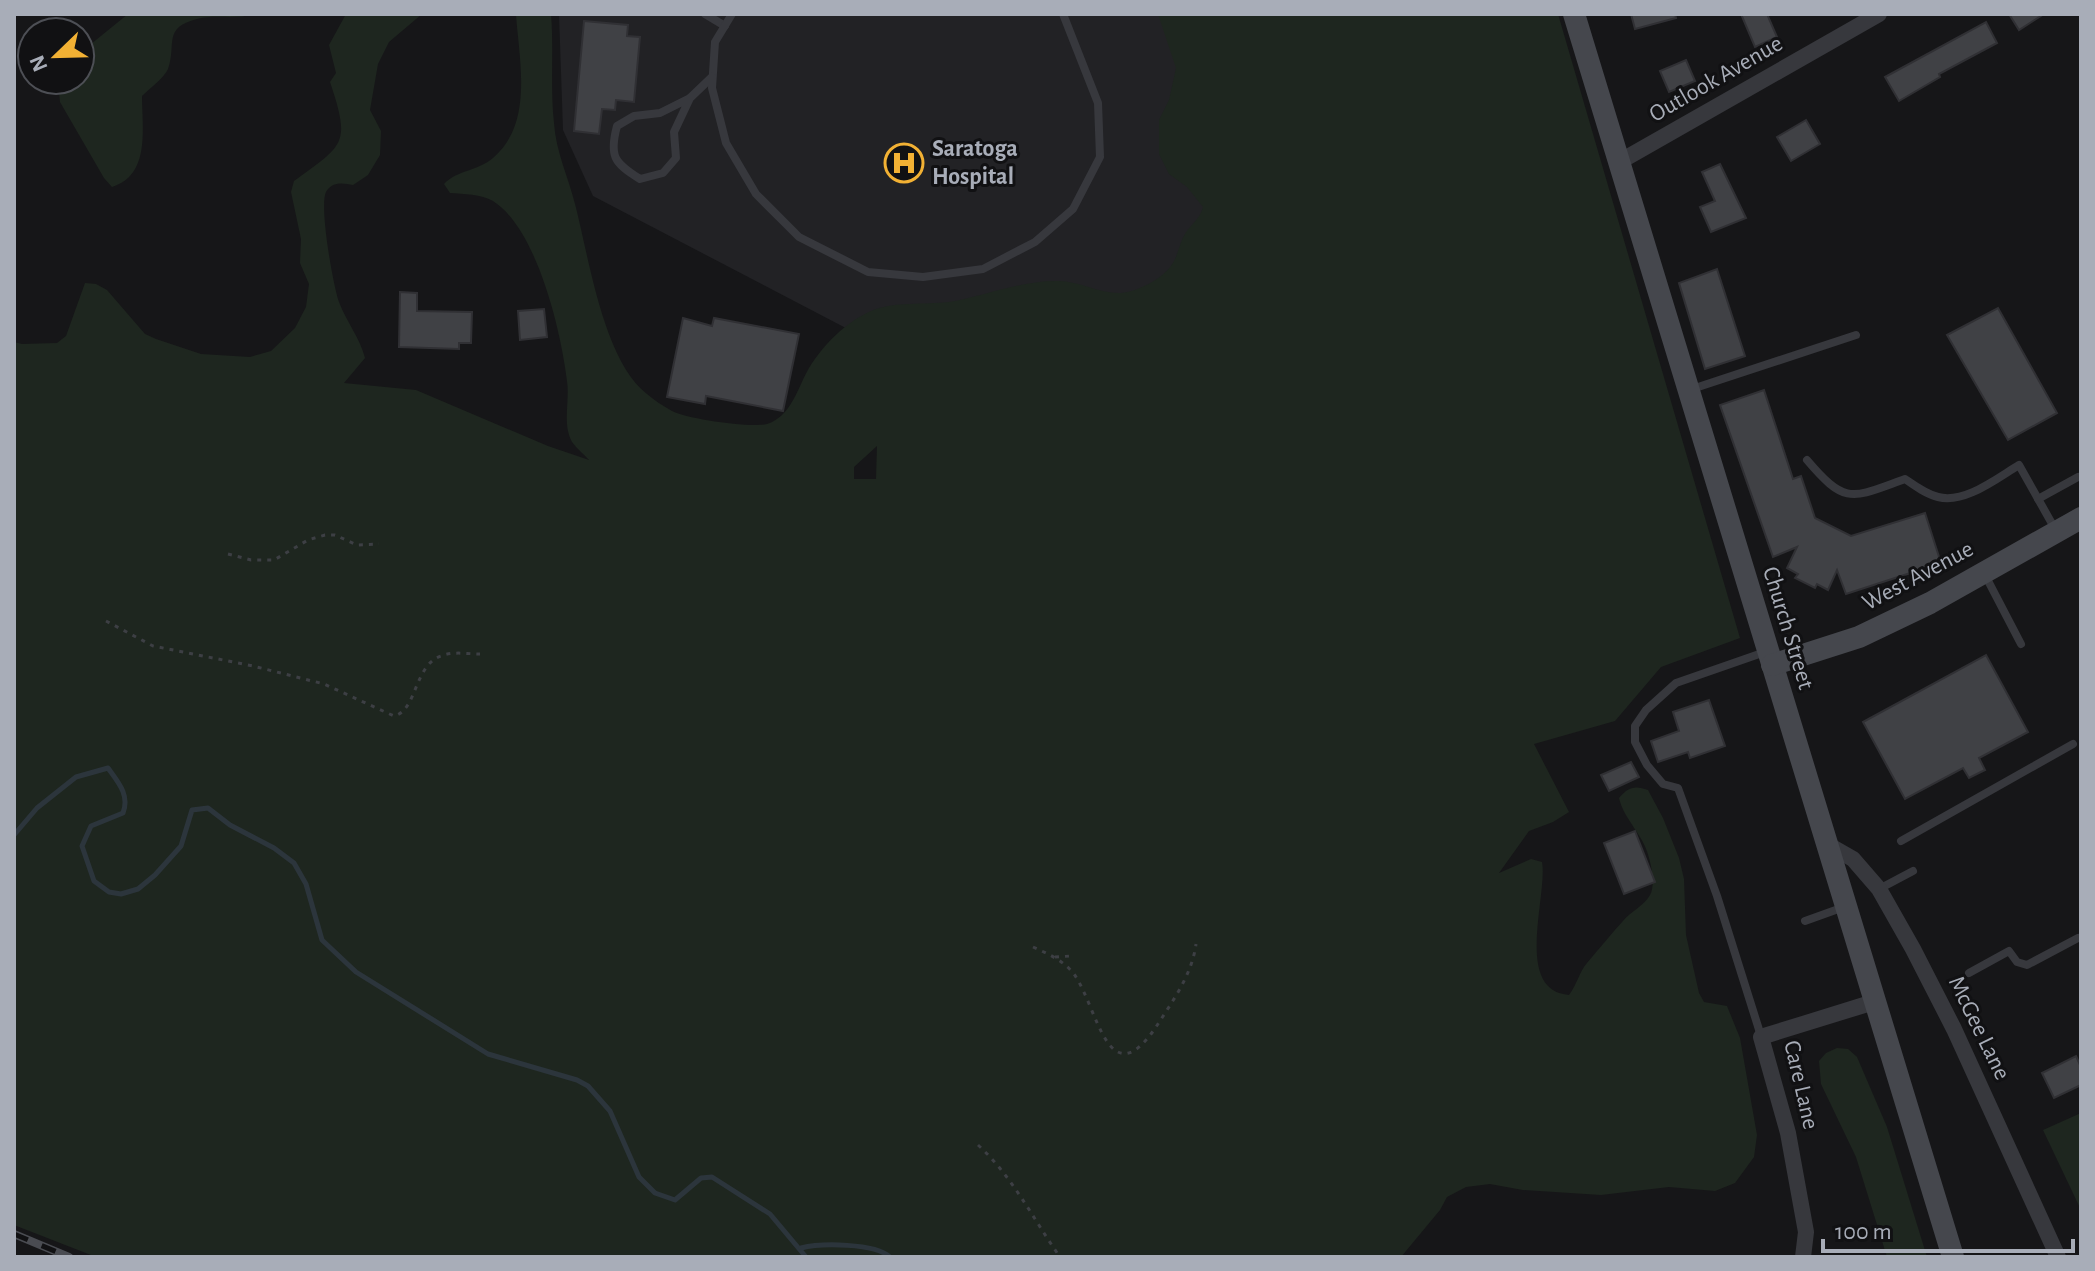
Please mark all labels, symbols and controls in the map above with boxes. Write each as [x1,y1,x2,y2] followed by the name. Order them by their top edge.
[16,16,96,96] north arrow
[1645,31,1787,127] street label: Outlook Avenue
[25,52,52,75] text: N
[932,137,1018,189] place label: Saratoga Hospital
[883,142,925,184] hospital icon: Saratoga Hospital
[1859,537,1977,615] street label: West Avenue
[1758,564,1818,692] street label: Church Street
[1944,972,2014,1084] street label: McGee Lane
[1779,1038,1823,1132] street label: Care Lane
[1823,1203,2073,1253] scale bar
[1835,1220,1892,1244] text: 100 m

